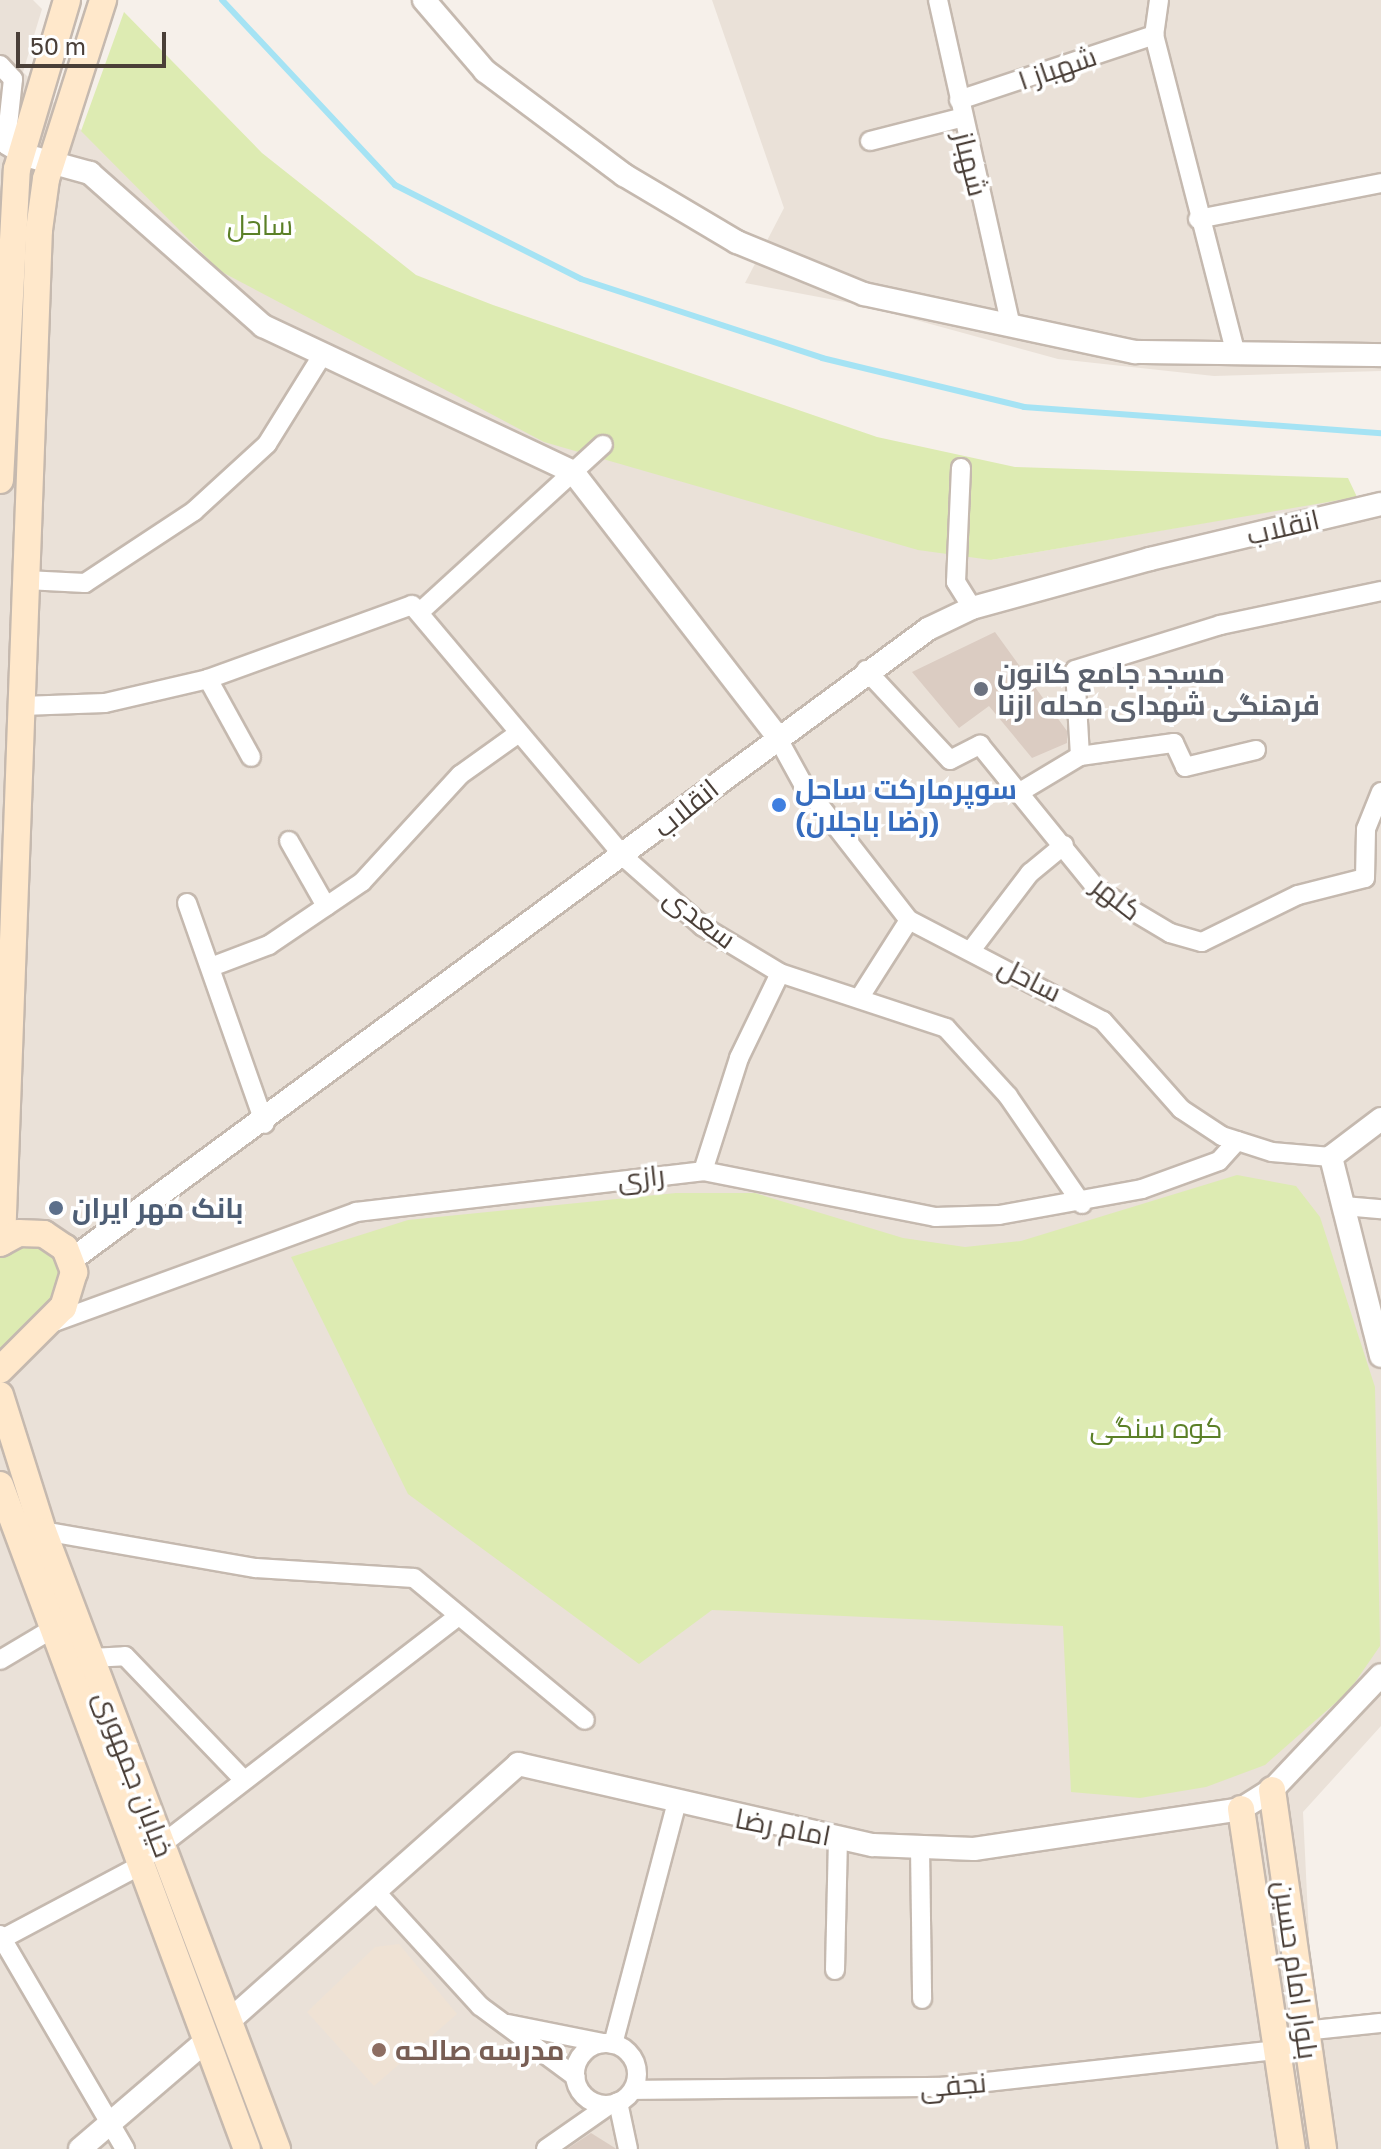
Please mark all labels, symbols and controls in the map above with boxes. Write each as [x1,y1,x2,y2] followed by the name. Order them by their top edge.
[20,16,170,66] scale bar
[30,31,86,60] text: 50 m
[1013,39,1101,97] street label: شهباز ۱
[947,128,995,200] street label: شهباز
[227,208,293,242] park label: ساحل
[1243,502,1323,552] street label: انقلاب
[997,656,1320,722] place label: مسجد جامع کانون فرهنگی شهدای محله ازنا
[972,680,990,698] marker: مسجد جامع کانون فرهنگی شهدای محله ازنا
[647,772,725,844] street label: انقلاب
[795,772,1017,838] place label: سوپرمارکت ساحل (رضا باجلان)
[770,796,788,814] marker: سوپرمارکت ساحل (رضا باجلان)
[1086,868,1148,928] street label: کلهر
[658,880,742,956] street label: سعدی
[993,949,1067,1009] street label: ساحل
[616,1158,666,1196] street label: رازی
[72,1191,243,1225] place label: بانک مهر ایران
[47,1199,65,1217] marker: بانک مهر ایران
[1090,1411,1222,1445] park label: کوه سنگی
[87,1686,181,1862] street label: خیابان جمهوری
[732,1801,834,1853] street label: امام رضا
[1267,1879,1325,2061] street label: بلوار امام حسین
[395,2033,565,2067] place label: مدرسه صالحه
[370,2041,388,2059] marker: مدرسه صالحه
[918,2065,988,2105] street label: نجفی

